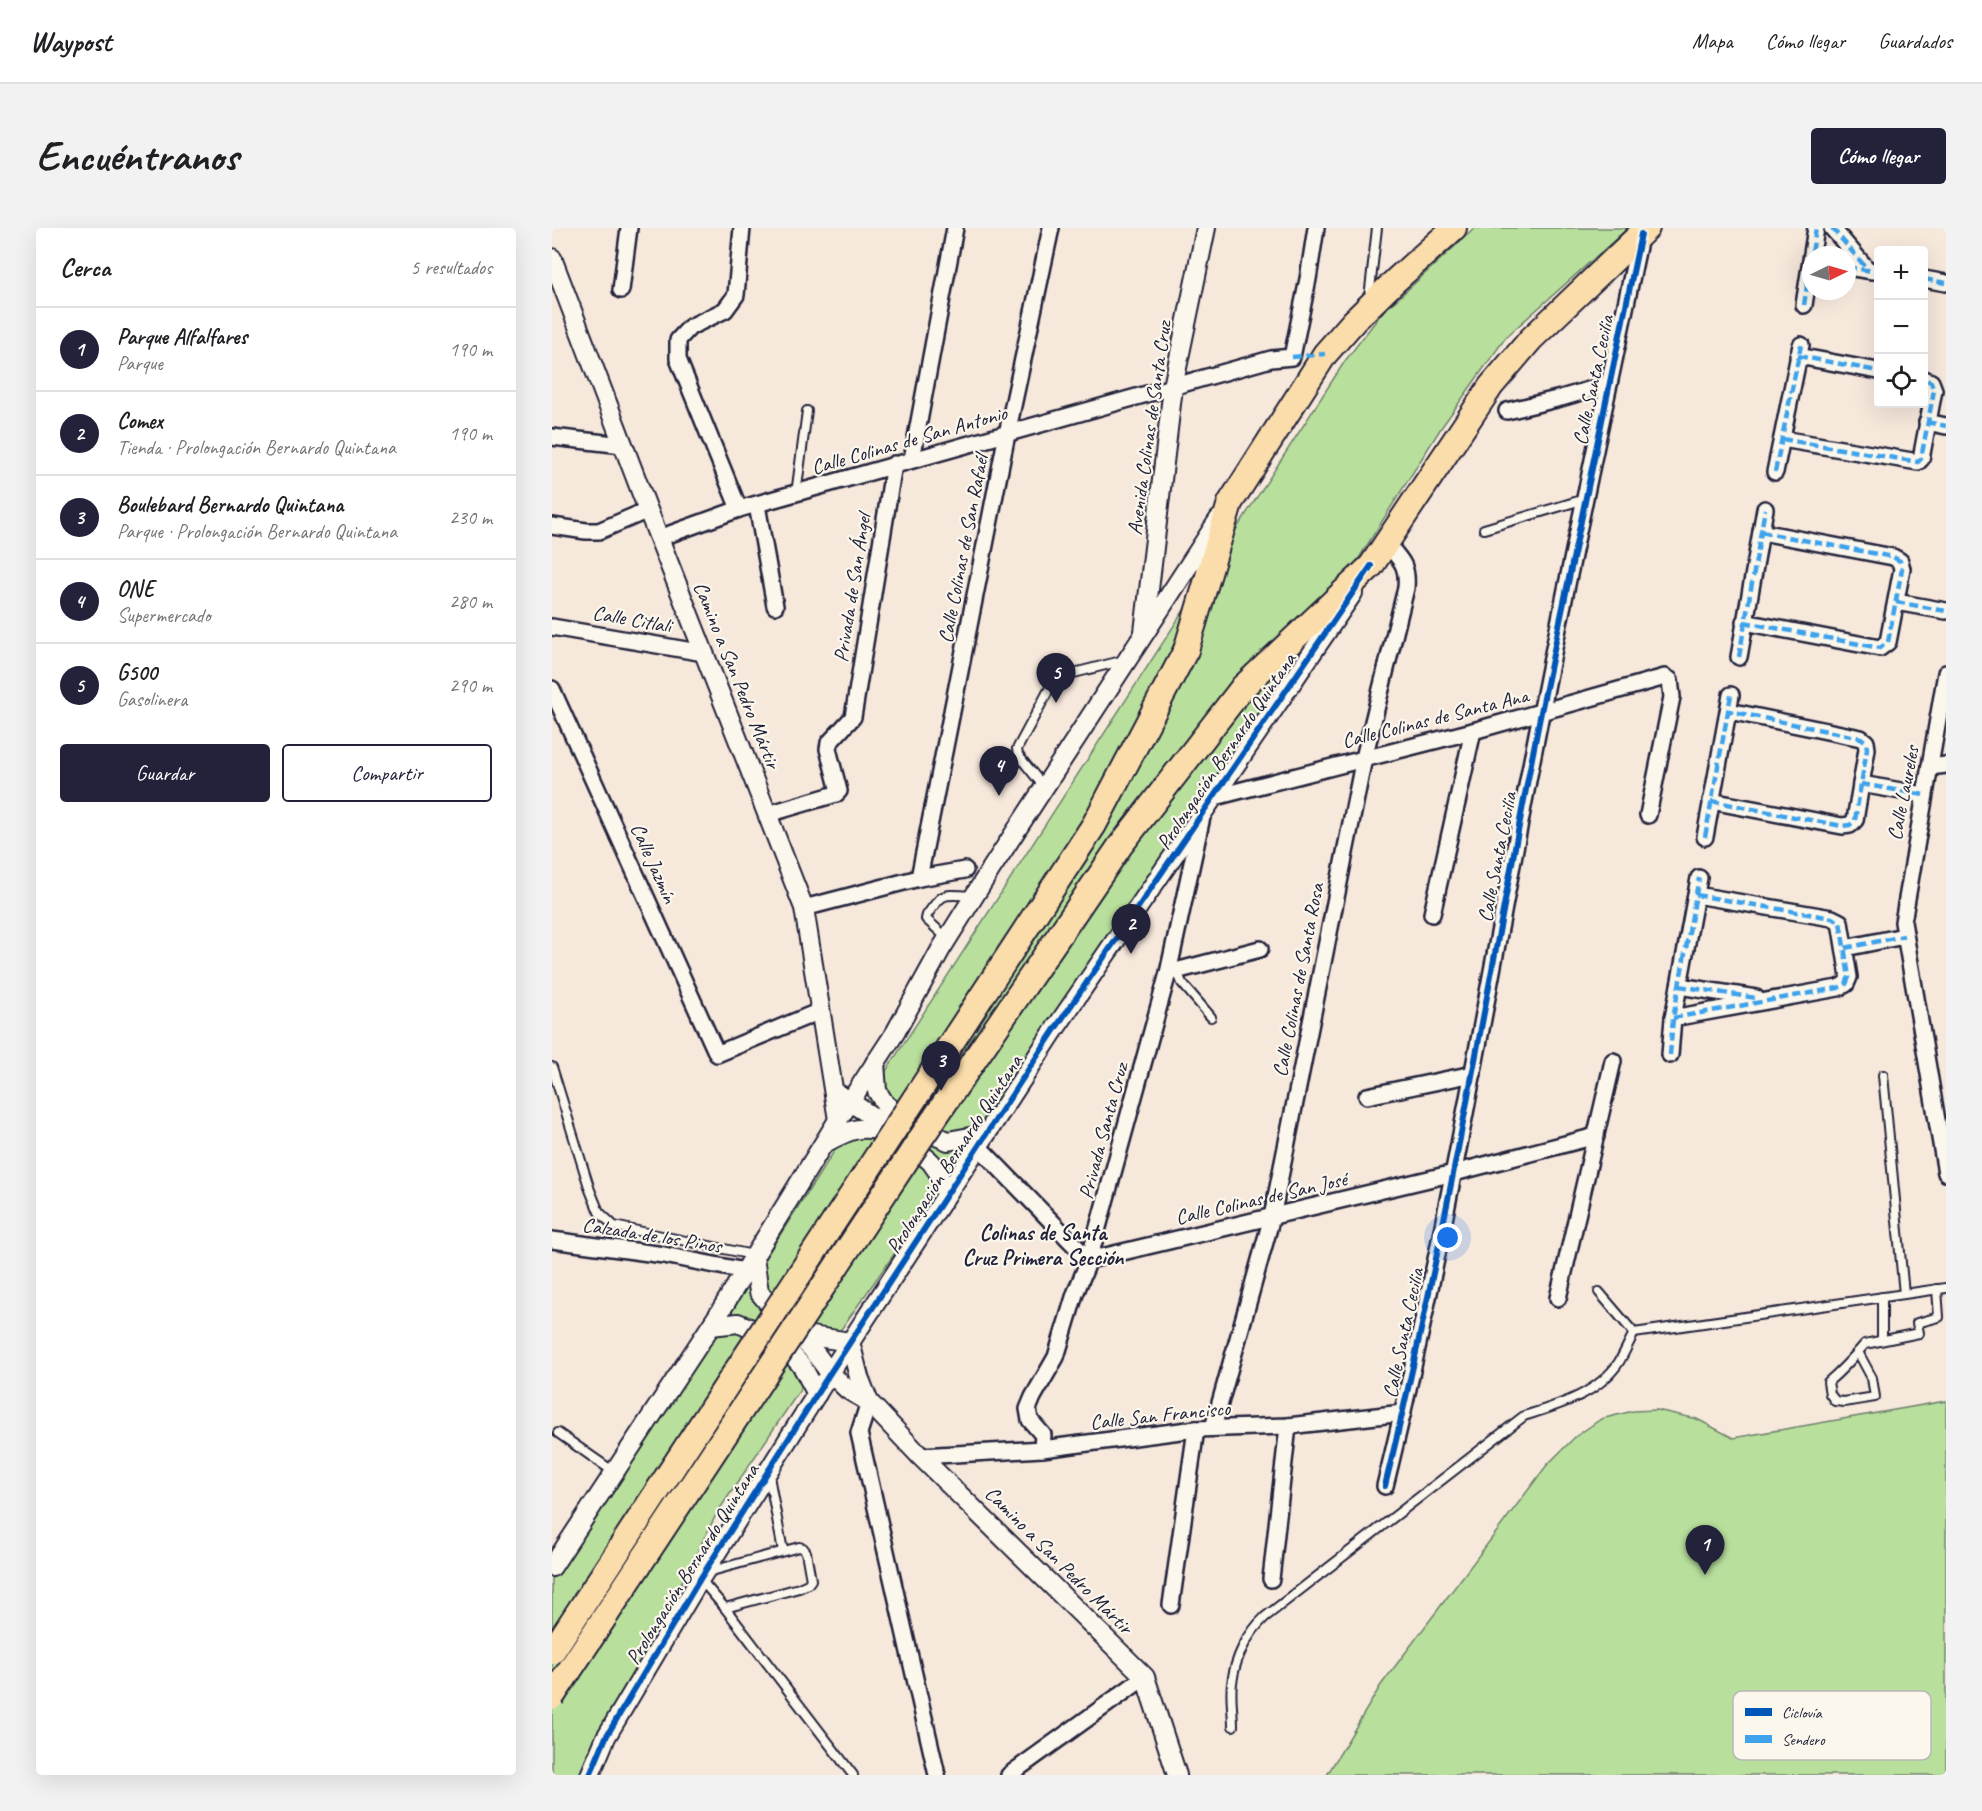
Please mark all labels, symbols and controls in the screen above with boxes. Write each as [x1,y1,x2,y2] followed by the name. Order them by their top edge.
[30,24,111,59] text: Waypost
[1692,28,1733,54] text: Mapa
[1766,28,1845,54] text: Cómo llegar
[1878,28,1952,54] text: Guardados
[1811,128,1946,184] button: Cómo llegar
[36,130,238,183] text: Encuéntranos
[1802,246,1856,300] north arrow
[1874,246,1928,408] map controls
[1874,246,1928,300] button: +
[60,251,110,284] text: Cerca
[410,255,492,280] text: 5 resultados
[1874,300,1928,354] button: −
[1567,311,1620,447] street label: Calle Santa Cecilia
[1121,317,1177,537] street label: Avenida Colinas de Santa Cruz
[117,323,247,351] text: Parque Alfalfares
[75,337,84,362] text: 1
[449,337,492,362] text: 190 m
[117,351,163,376] text: Parque
[1874,354,1928,408] button: locate
[808,399,1011,480] street label: Calle Colinas de San Antonio
[117,407,163,435] text: Comex
[75,421,84,446] text: 2
[449,421,492,446] text: 190 m
[117,435,396,460] text: Tienda · Prolongación Bernardo Quintana
[932,449,995,645] street label: Calle Colinas de San Rafaél
[117,491,343,519] text: Boulebard Bernardo Quintana
[75,505,84,530] text: 3
[449,505,492,530] text: 230 m
[827,509,877,664] street label: Privada de San Ángel
[117,519,397,544] text: Parque · Prolongación Bernardo Quintana
[117,575,154,603] text: ONE
[688,578,787,773] street label: Camino a San Pedro Mártir
[75,589,84,614] text: 4
[449,589,492,614] text: 280 m
[591,599,676,639] street label: Calle Citlali
[117,603,211,628] text: Supermercado
[1150,646,1303,854] street label: Prolongación Bernardo Quintana
[1036,654,1076,703] pin: 5
[117,659,157,687] text: G500
[75,673,84,698] text: 5
[449,673,492,698] text: 290 m
[1339,682,1533,754] street label: Calle Colinas de Santa Ana
[117,687,187,712] text: Gasolinera
[1881,742,1925,842] street label: Calle Laureles
[60,744,270,802] button: Guardar
[282,744,492,802] button: Compartir
[980,746,1018,796] pin: 4
[1472,788,1523,924] street label: Calle Santa Cecilia
[625,819,683,908] street label: Calle Jazmín
[1266,879,1330,1079] street label: Calle Colinas de Santa Rosa
[1112,904,1150,954] pin: 2
[922,1042,960,1091] pin: 3
[880,1048,1029,1258] street label: Prolongación Bernardo Quintana
[1072,1058,1134,1202] street label: Privada Santa Cruz
[1173,1165,1352,1230] street label: Calle Colinas de San José
[580,1211,725,1259] street label: Calzada de los Pinos
[963,1219,1124,1272] district label: Colinas de Santa Cruz Primera Sección
[1433,1223,1462,1252] your location
[1377,1264,1430,1400] street label: Calle Santa Cecilia
[1089,1395,1233,1435] street label: Calle San Francisco
[620,1457,765,1669] street label: Prolongación Bernardo Quintana
[979,1480,1140,1641] street label: Camino a San Pedro Mártir
[1686,1526,1724,1575] pin: 1
[1733,1691,1931,1760] legend
[1782,1703,1823,1723] text: Ciclovía
[1782,1730,1826,1750] text: Sendero

